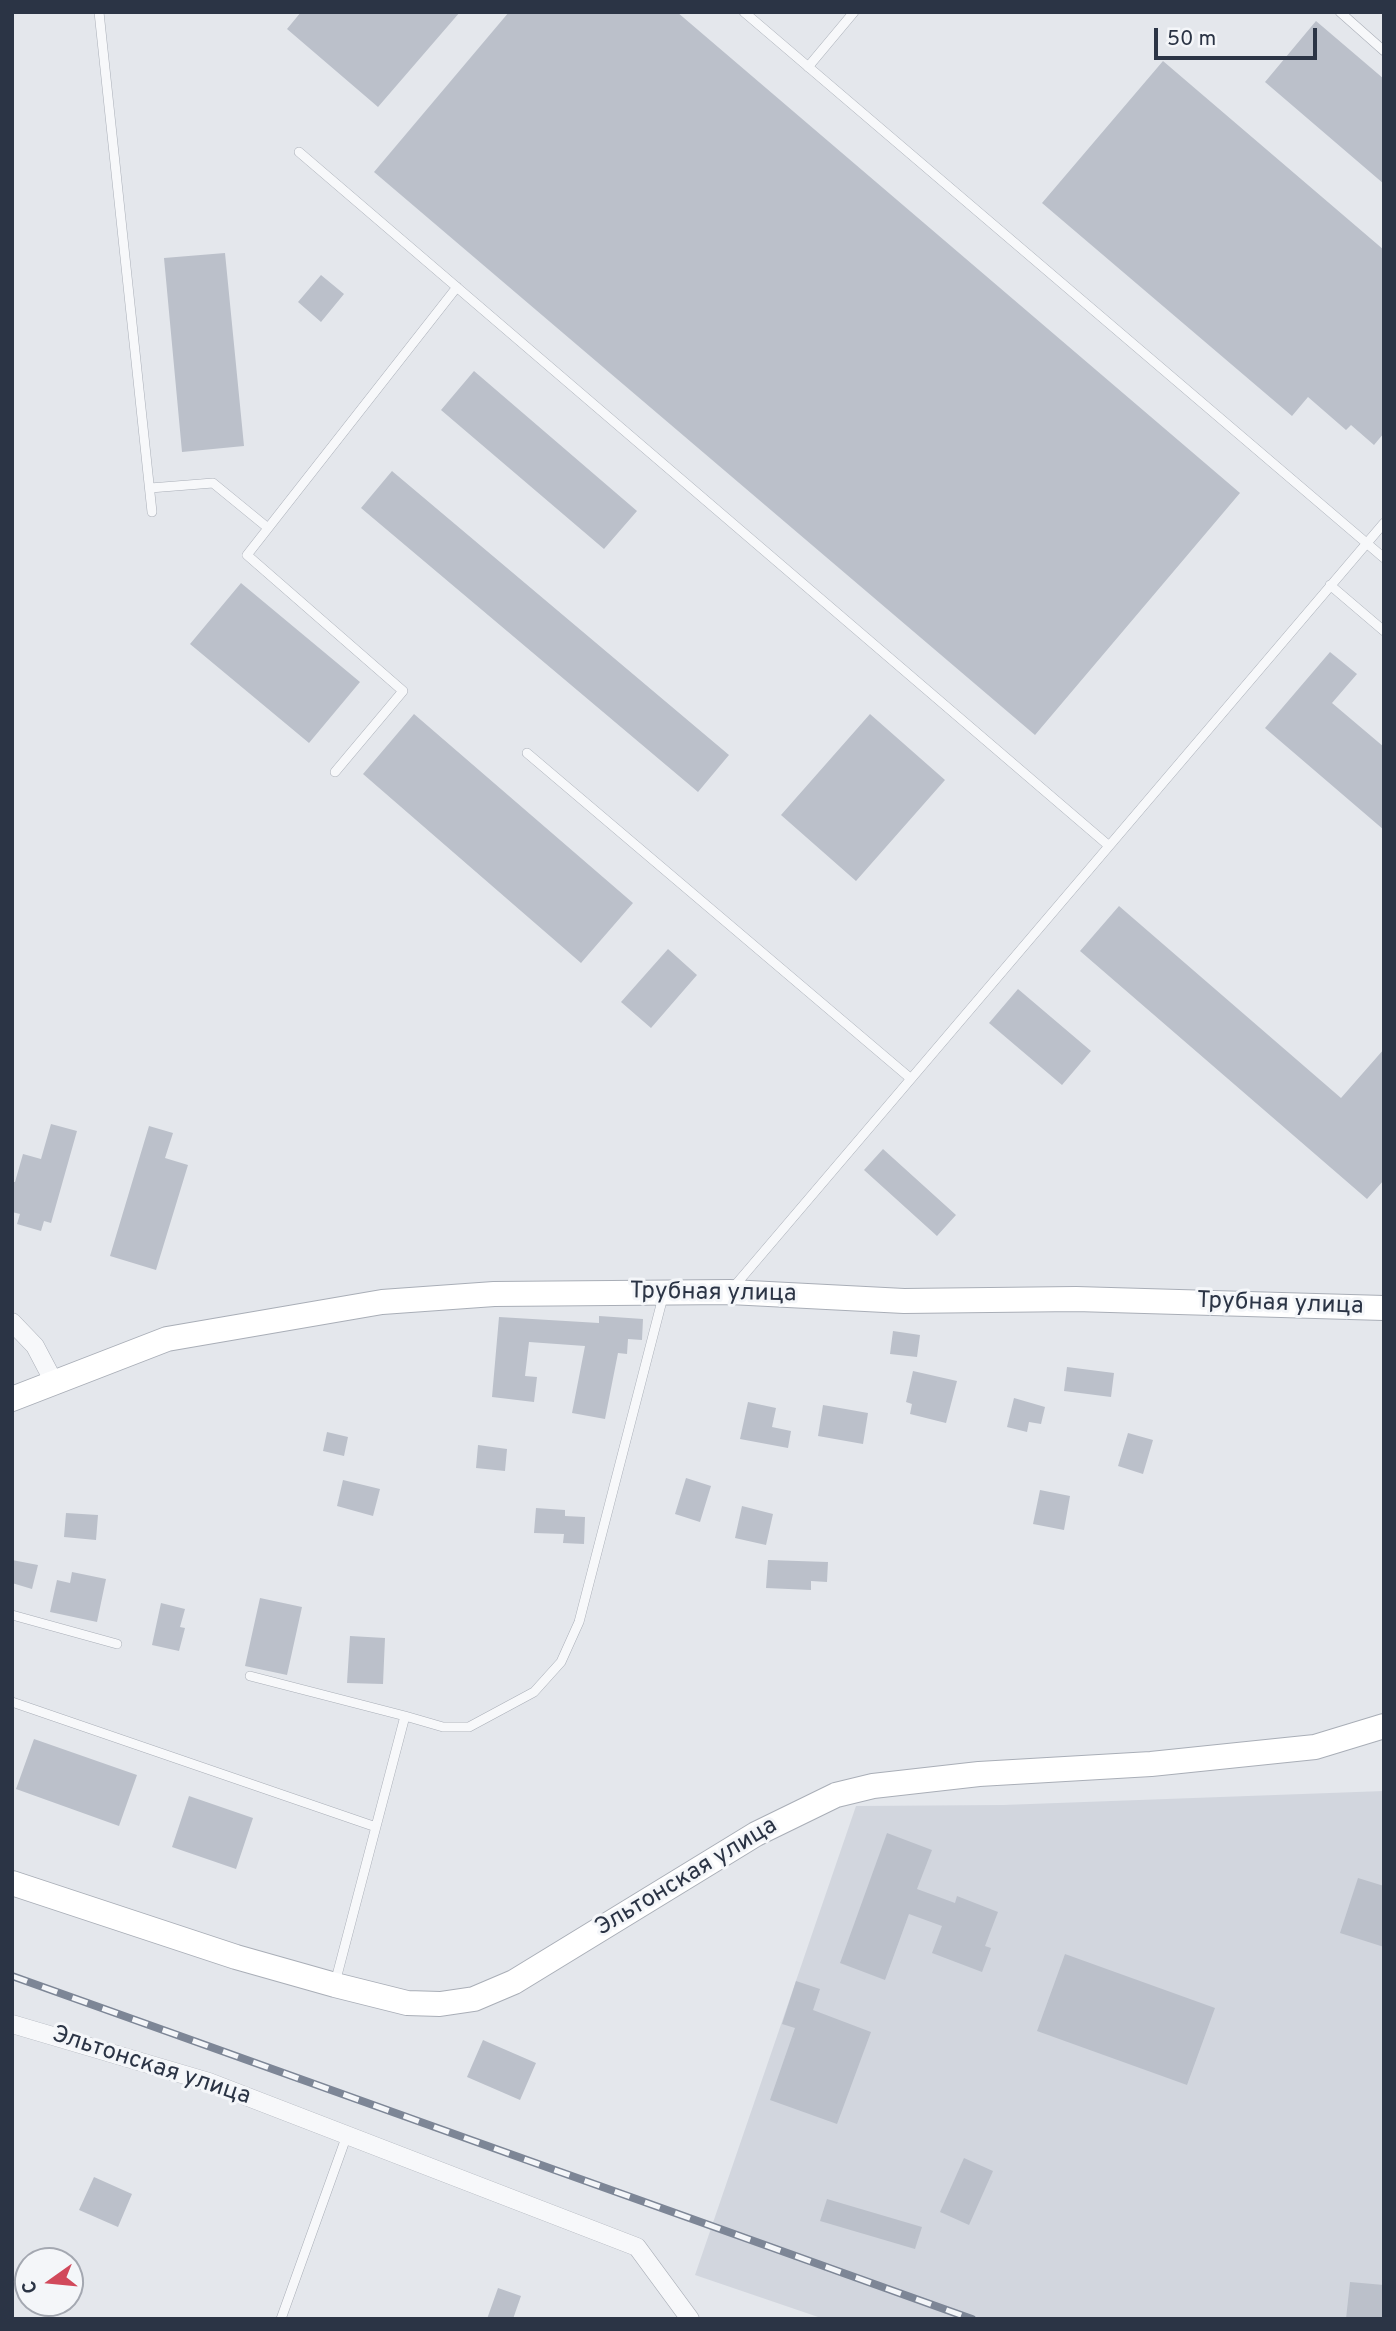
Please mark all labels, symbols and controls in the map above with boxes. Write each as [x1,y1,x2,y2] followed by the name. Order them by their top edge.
[1158,14,1321,58] scale bar
[1167,26,1216,53] text: 50 m
[629,1278,797,1310] street label: Трубная улица
[1196,1288,1364,1322] street label: Трубная улица
[591,1812,783,1944] street label: Эльтонская улица
[48,2021,254,2113] street label: Эльтонская улица
[14,2247,84,2317] north arrow
[17,2278,44,2296] text: С

